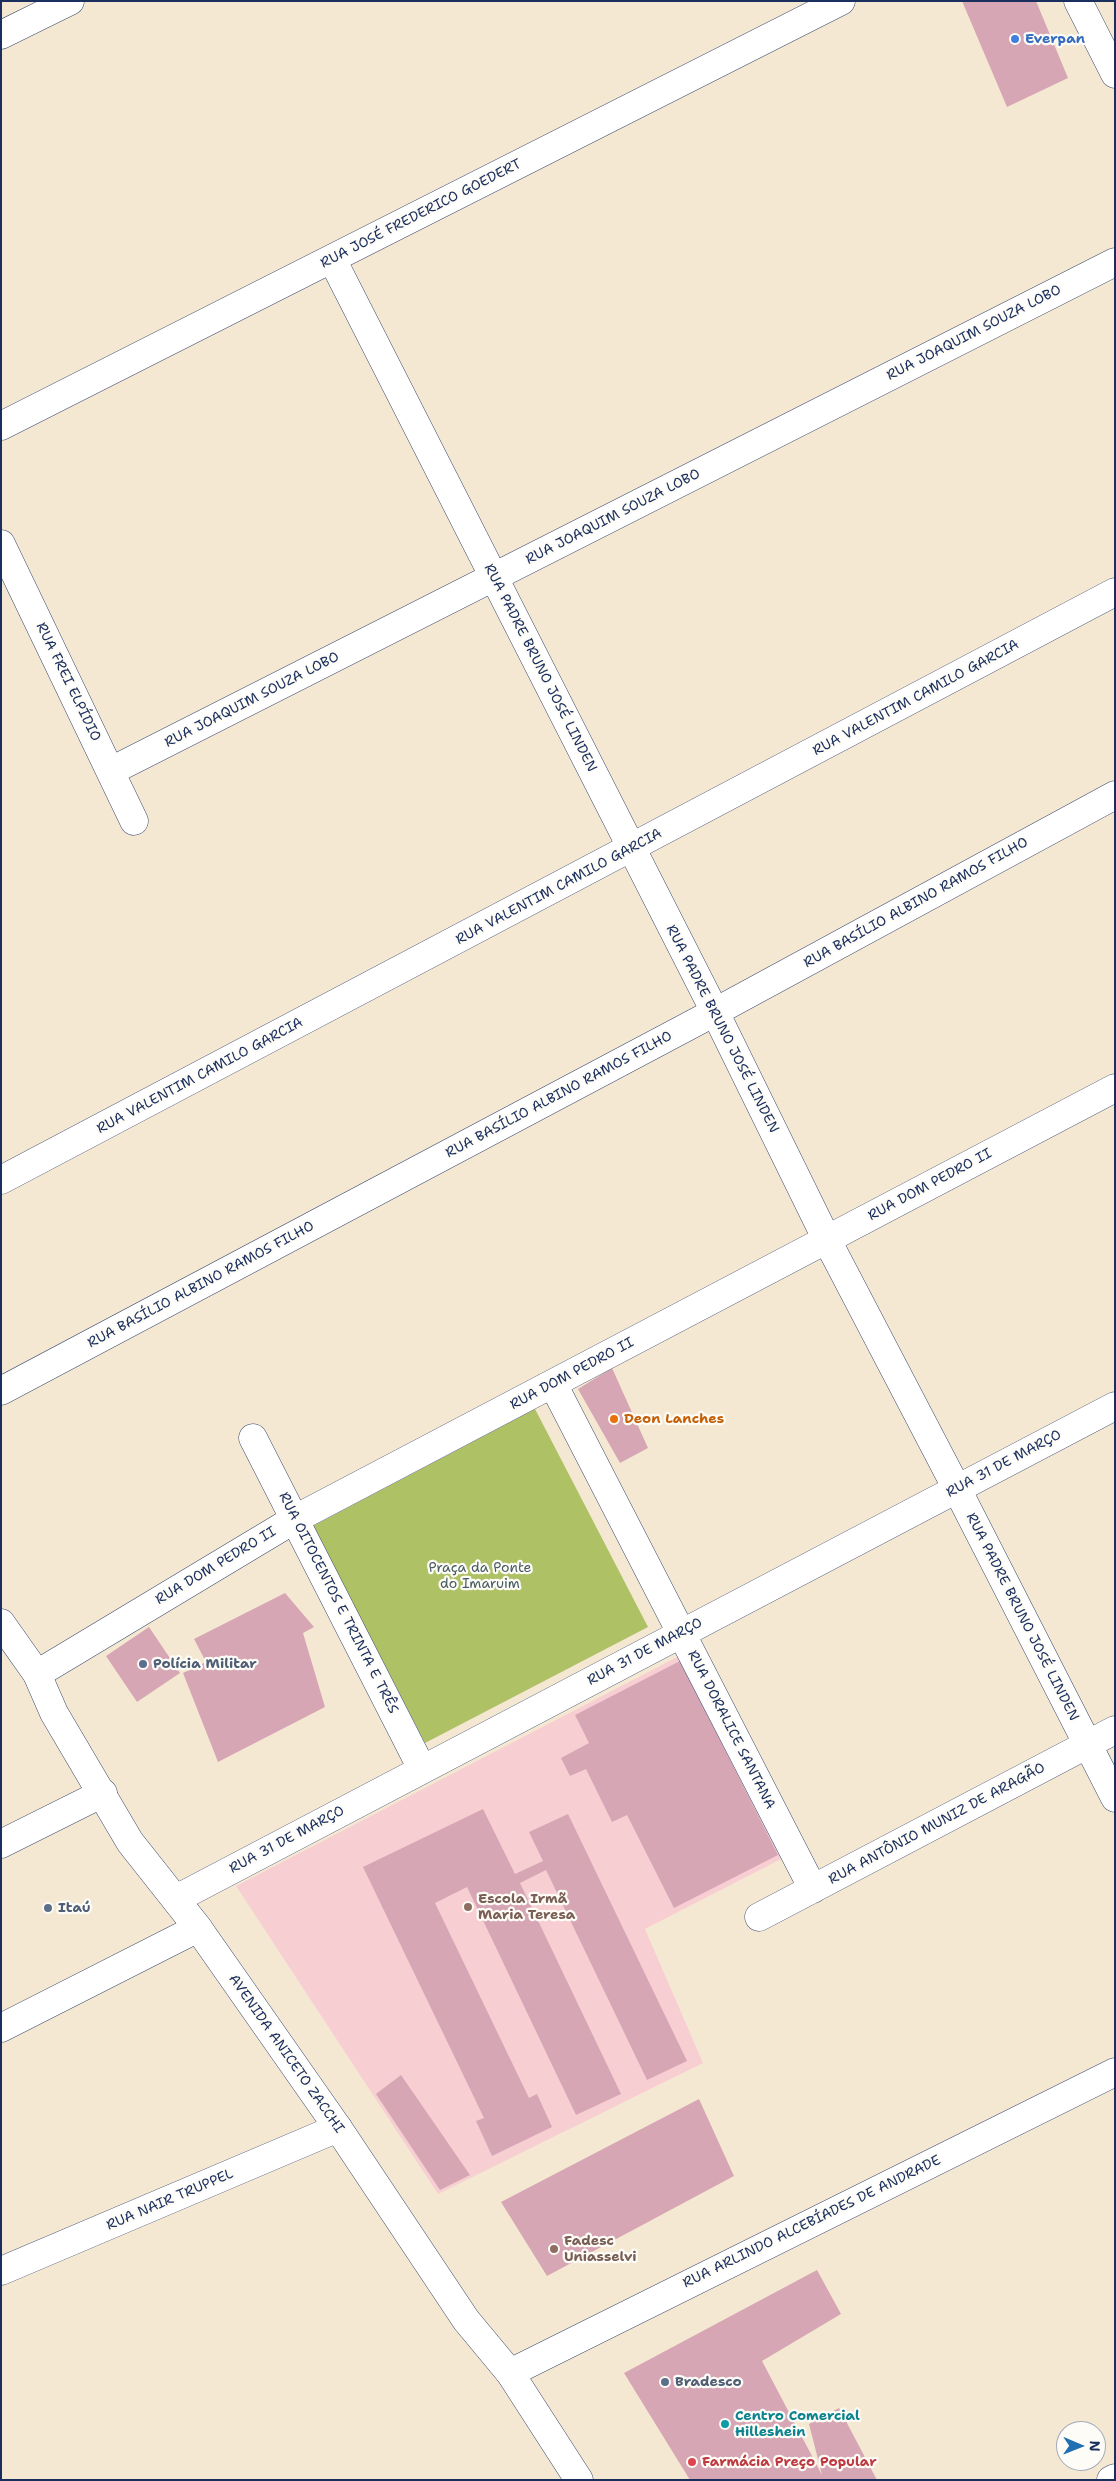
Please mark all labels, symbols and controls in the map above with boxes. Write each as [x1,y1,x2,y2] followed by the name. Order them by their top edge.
[1025,31,1085,47] place label: Everpan
[1009,33,1021,45] marker: Everpan
[318,156,524,272] street label: RUA JOSÉ FREDERICO GOEDERT
[884,282,1064,384] street label: RUA JOAQUIM SOUZA LOBO
[523,466,703,568] street label: RUA JOAQUIM SOUZA LOBO
[480,561,600,775] street label: RUA PADRE BRUNO JOSÉ LINDEN
[32,620,104,744] street label: RUA FREI ELPÍDIO
[810,636,1022,760] street label: RUA VALENTIM CAMILO GARCIA
[162,649,342,751] street label: RUA JOAQUIM SOUZA LOBO
[453,825,665,949] street label: RUA VALENTIM CAMILO GARCIA
[801,834,1031,972] street label: RUA BASÍLIO ALBINO RAMOS FILHO
[662,922,782,1136] street label: RUA PADRE BRUNO JOSÉ LINDEN
[94,1014,306,1138] street label: RUA VALENTIM CAMILO GARCIA
[443,1028,675,1162] street label: RUA BASÍLIO ALBINO RAMOS FILHO
[865,1145,995,1225] street label: RUA DOM PEDRO II
[85,1218,317,1352] street label: RUA BASÍLIO ALBINO RAMOS FILHO
[507,1334,637,1414] street label: RUA DOM PEDRO II
[624,1411,724,1427] place label: Deon Lanches
[608,1413,620,1425] marker: Deon Lanches
[944,1427,1064,1501] street label: RUA 31 DE MARÇO
[275,1490,401,1716] street label: RUA OITOCENTOS E TRINTA E TRÊS
[962,1510,1082,1724] street label: RUA PADRE BRUNO JOSÉ LINDEN
[153,1523,279,1609] street label: RUA DOM PEDRO II
[428,1560,532,1592] park label: Praça da Ponte do Imaruim
[585,1615,705,1689] street label: RUA 31 DE MARÇO
[684,1648,778,1812] street label: RUA DORALICE SANTANA
[153,1656,257,1672] place label: Polícia Militar
[137,1658,149,1670] marker: Polícia Militar
[826,1760,1048,1888] street label: RUA ANTÔNIO MUNIZ DE ARAGÃO
[227,1803,347,1877] street label: RUA 31 DE MARÇO
[478,1891,575,1924] place label: Escola Irmã Maria Teresa
[58,1900,91,1916] place label: Itaú
[462,1901,474,1913] marker: Escola Irmã Maria Teresa
[42,1902,54,1914] marker: Itaú
[225,1971,347,2137] street label: AVENIDA ANICETO ZACCHI
[680,2152,944,2292] street label: RUA ARLINDO ALCEBÍADES DE ANDRADE
[104,2166,236,2234] street label: RUA NAIR TRUPPEL
[564,2233,637,2266] place label: Fadesc Uniasselvi
[548,2243,560,2255] marker: Fadesc Uniasselvi
[675,2374,742,2390] place label: Bradesco
[659,2376,671,2388] marker: Bradesco
[735,2408,860,2440] place label: Centro Comercial Hilleshein
[719,2418,731,2430] marker: Centro Comercial Hilleshein
[1056,2421,1106,2471] north arrow
[1086,2441,1104,2452] text: N
[702,2454,877,2470] place label: Farmácia Preço Popular
[686,2456,698,2468] marker: Farmácia Preço Popular

